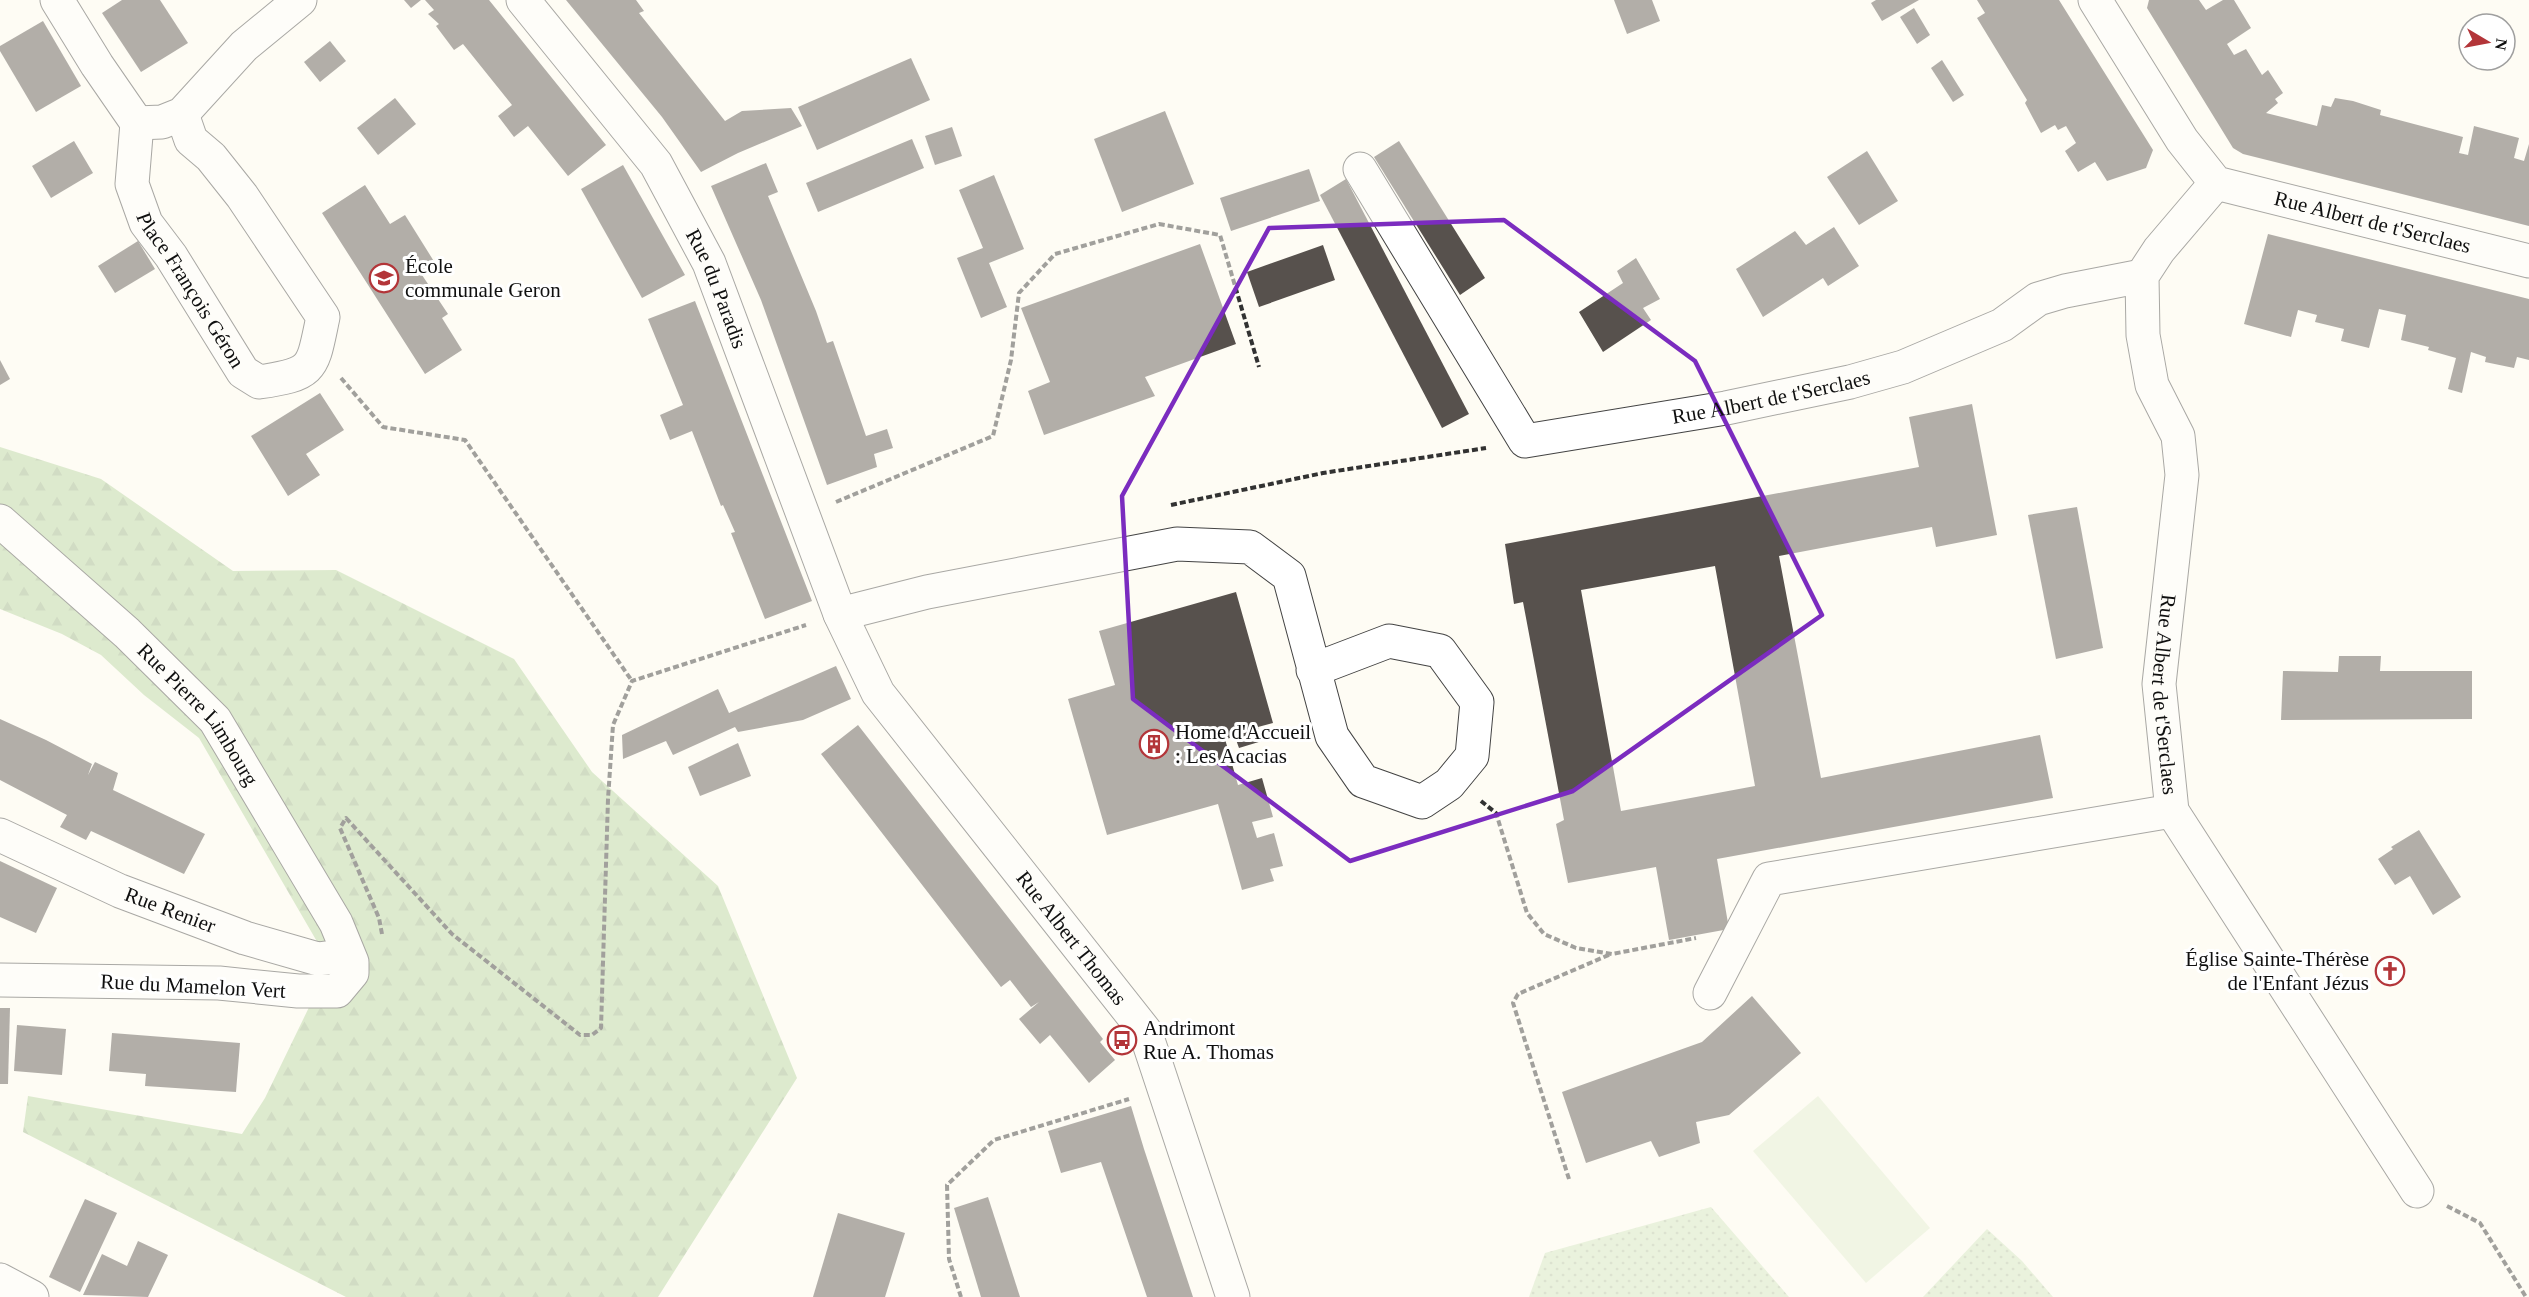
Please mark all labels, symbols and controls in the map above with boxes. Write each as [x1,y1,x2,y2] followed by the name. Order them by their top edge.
[2457,12,2517,72] north arrow
[2492,37,2511,52] text: N
[2272,186,2473,258] street label: Rue Albert de t'Serclaes
[131,209,250,373] street label: Place François Géron
[681,225,752,352] street label: Rue du Paradis
[405,254,561,302] place label: École communale Geron
[368,262,400,294] school or university icon: École communale Geron
[1670,365,1873,429] street label: Rue Albert de t'Serclaes
[2147,593,2182,796] street label: Rue Albert de t'Serclaes
[132,638,263,790] street label: Rue Pierre Limbourg
[1175,720,1311,768] place label: Home d'Accueil : Les Acacias
[1138,728,1170,760] building icon: Home d'Accueil : Les Acacias
[1011,866,1132,1010] street label: Rue Albert Thomas
[121,882,219,938] street label: Rue Renier
[2185,947,2369,995] place label: Église Sainte-Thérèse de l'Enfant Jézus
[2374,955,2406,987] church icon: Église Sainte-Thérèse de l'Enfant Jézus
[100,969,286,1003] street label: Rue du Mamelon Vert
[1143,1016,1274,1064] place label: Andrimont Rue A. Thomas
[1106,1024,1138,1056] bus stop icon: Andrimont Rue A. Thomas

